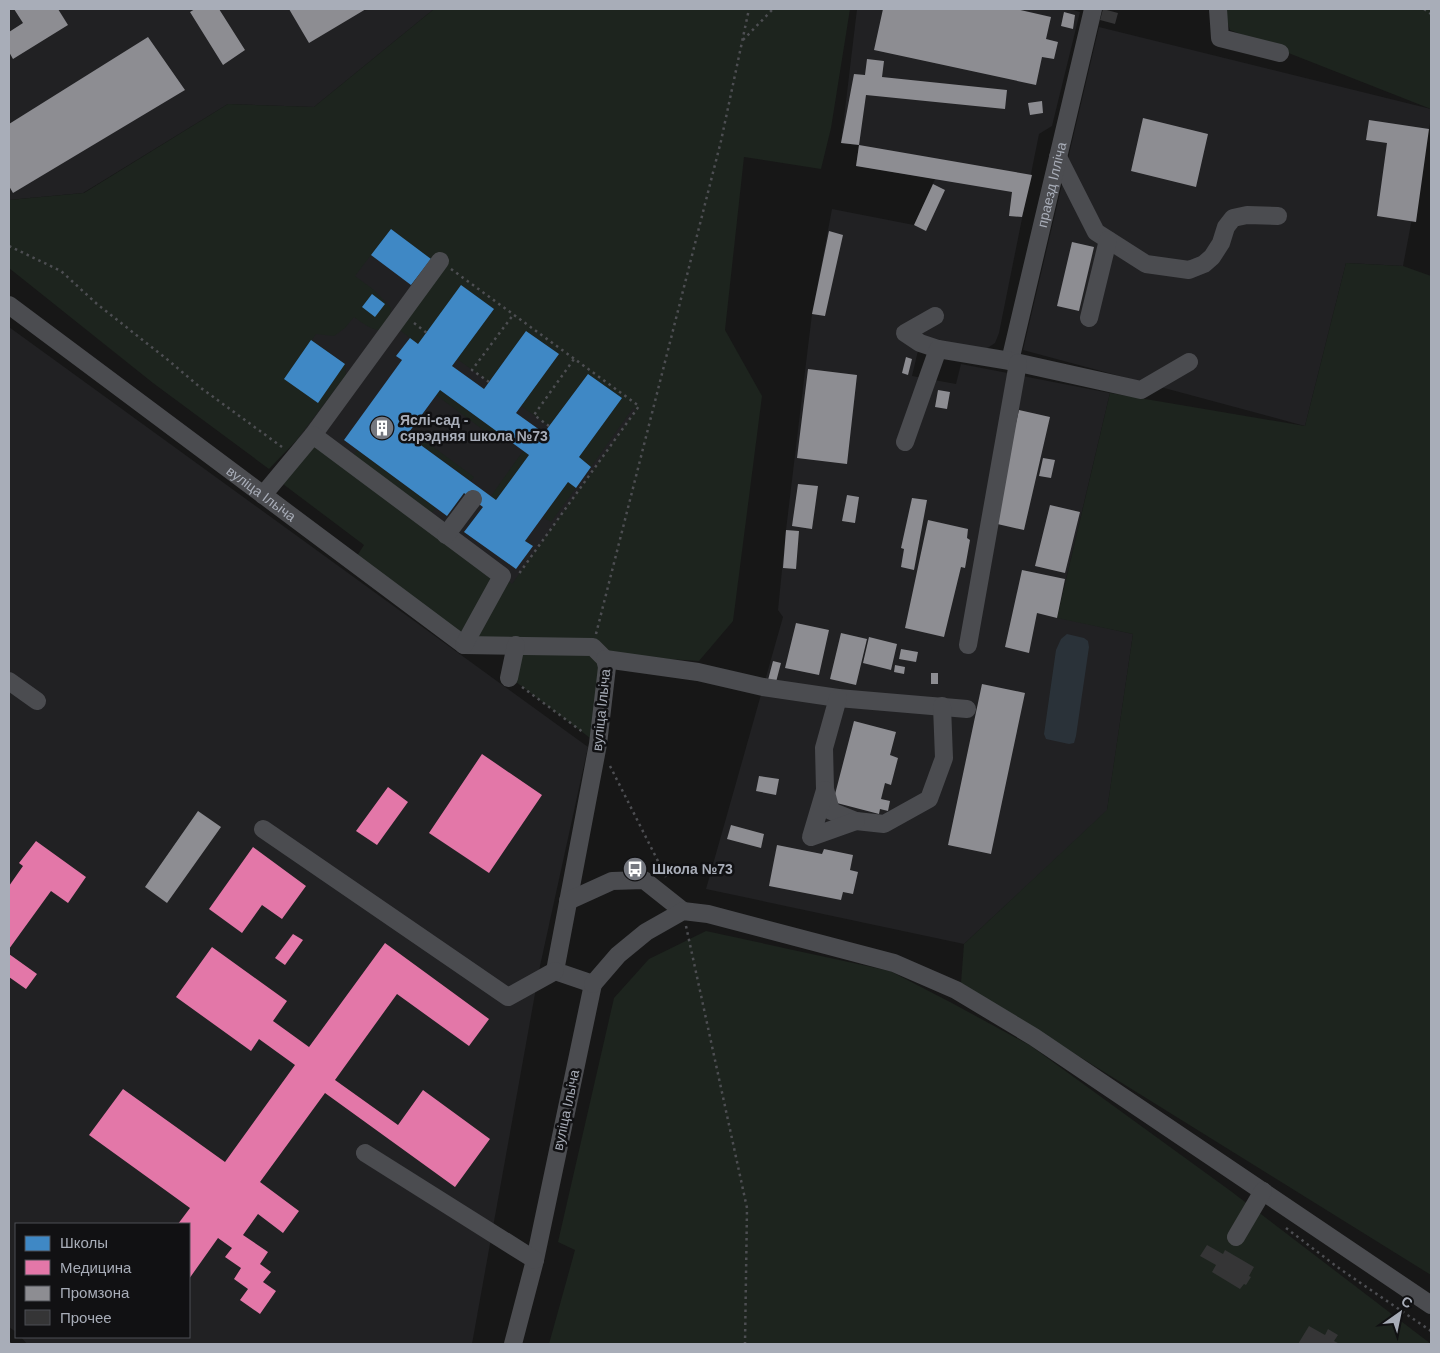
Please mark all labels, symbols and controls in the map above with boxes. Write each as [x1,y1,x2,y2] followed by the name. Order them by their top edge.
[1034,140,1069,229] street label: праезд Ілліча
[400,412,548,444] place label: Яслі-сад - сярэдняя школа №73
[369,415,395,441] building icon: Яслі-сад - сярэдняя школа №73
[224,462,299,525] street label: вуліца Ільіча
[589,668,613,752] street label: вуліца Ільіча
[622,856,648,882] bus stop icon: Школа №73
[652,861,733,877] place label: Школа №73
[550,1068,582,1152] street label: вуліца Ільіча
[15,1223,190,1338] legend
[60,1234,108,1251] text: Школы
[60,1259,132,1276] text: Медицина
[60,1284,130,1301] text: Промзона
[1375,1288,1425,1338] north arrow
[1398,1293,1416,1312] text: С
[60,1309,112,1326] text: Прочее

